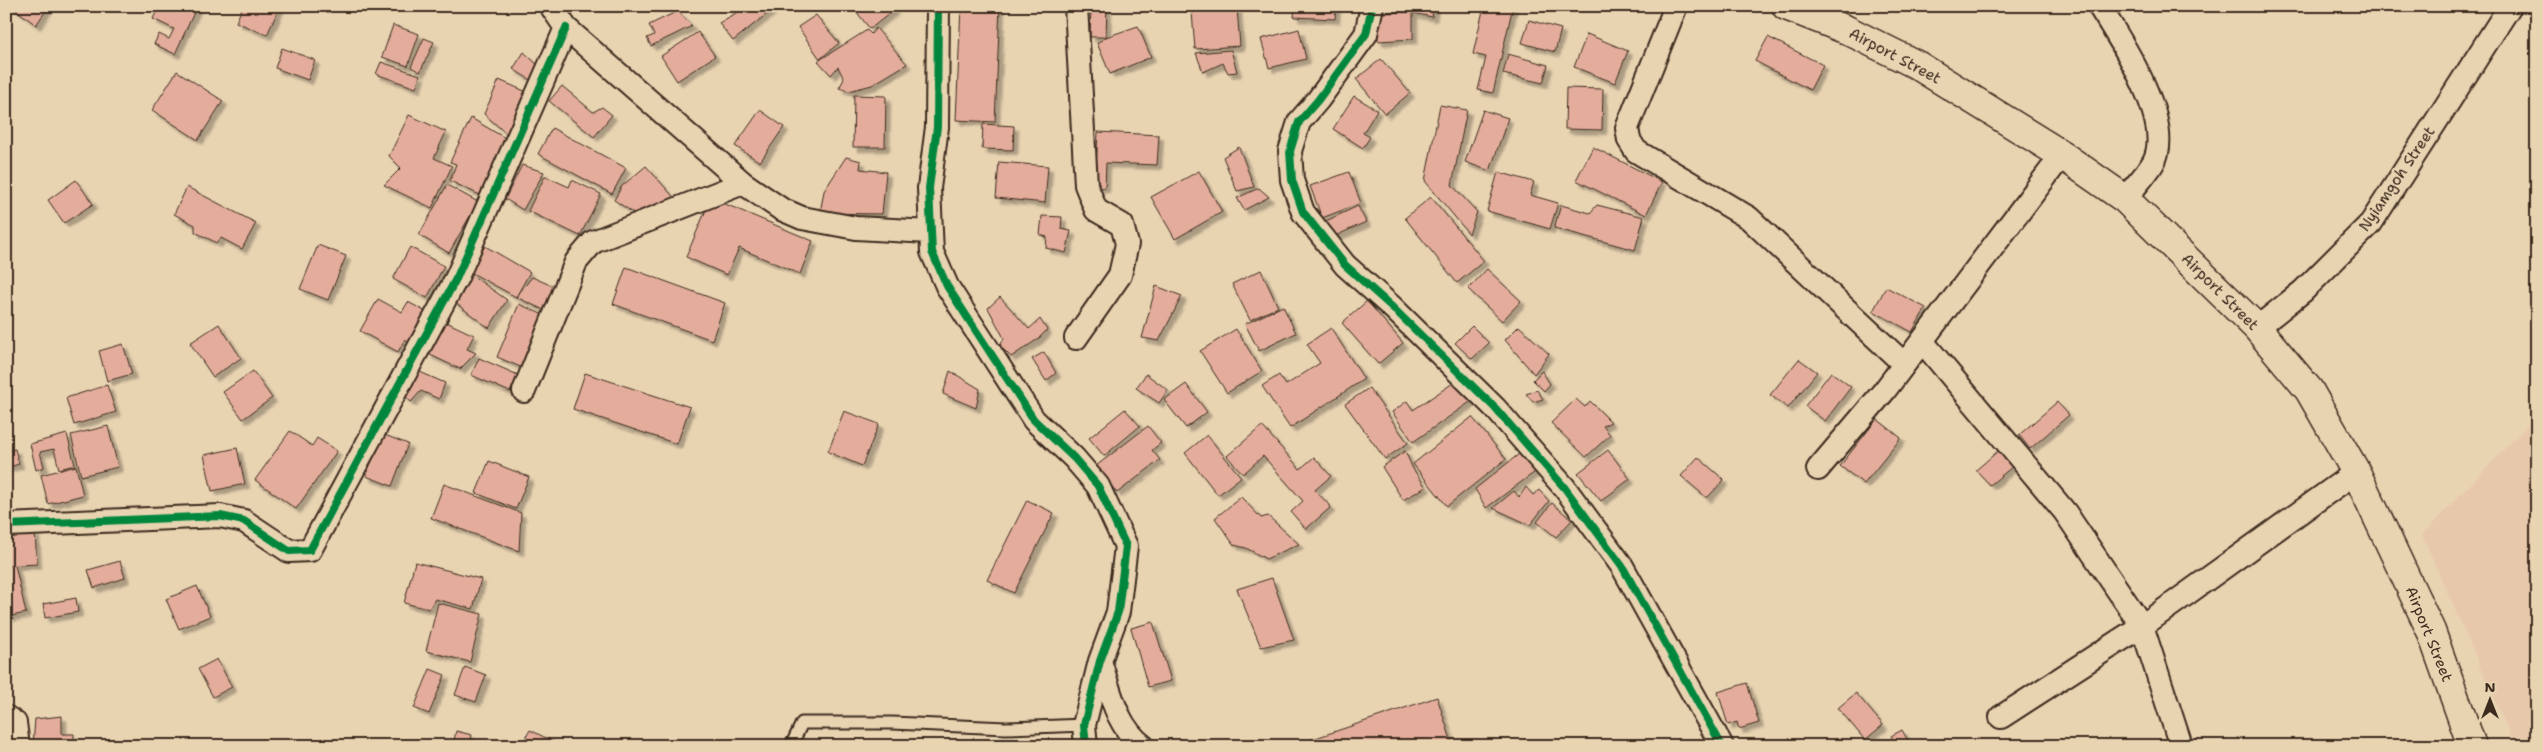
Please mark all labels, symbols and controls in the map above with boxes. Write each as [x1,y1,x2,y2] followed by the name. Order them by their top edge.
[1846,23,1944,89] street label: Airport Street
[2354,123,2440,235] street label: Nyiamgoh Street
[2177,249,2263,335] street label: Airport Street
[2401,583,2457,685] street label: Airport Street
[2466,674,2516,724] north arrow
[2484,678,2496,696] text: N

